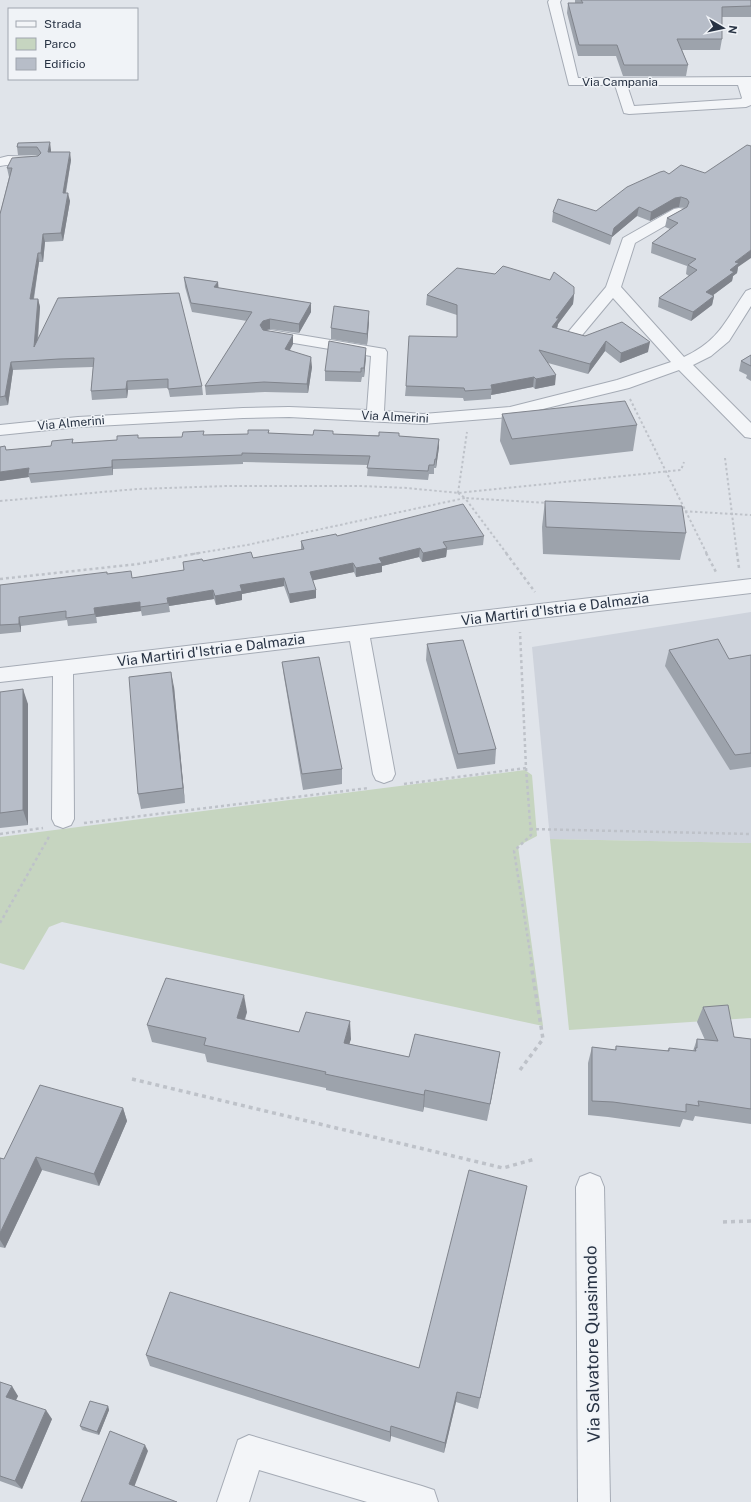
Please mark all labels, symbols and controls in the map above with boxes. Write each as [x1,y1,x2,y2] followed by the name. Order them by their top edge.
[8,8,138,80] legend
[703,8,743,48] north arrow
[44,17,81,31] text: Strada
[726,24,739,35] text: N
[44,37,76,51] text: Parco
[44,57,86,71] text: Edificio
[582,75,658,89] street label: Via Campania
[361,408,429,426] street label: Via Almerini
[37,413,105,433] street label: Via Almerini
[460,590,650,628] street label: Via Martiri d'Istria e Dalmazia
[116,631,306,669] street label: Via Martiri d'Istria e Dalmazia
[580,1245,604,1443] street label: Via Salvatore Quasimodo

